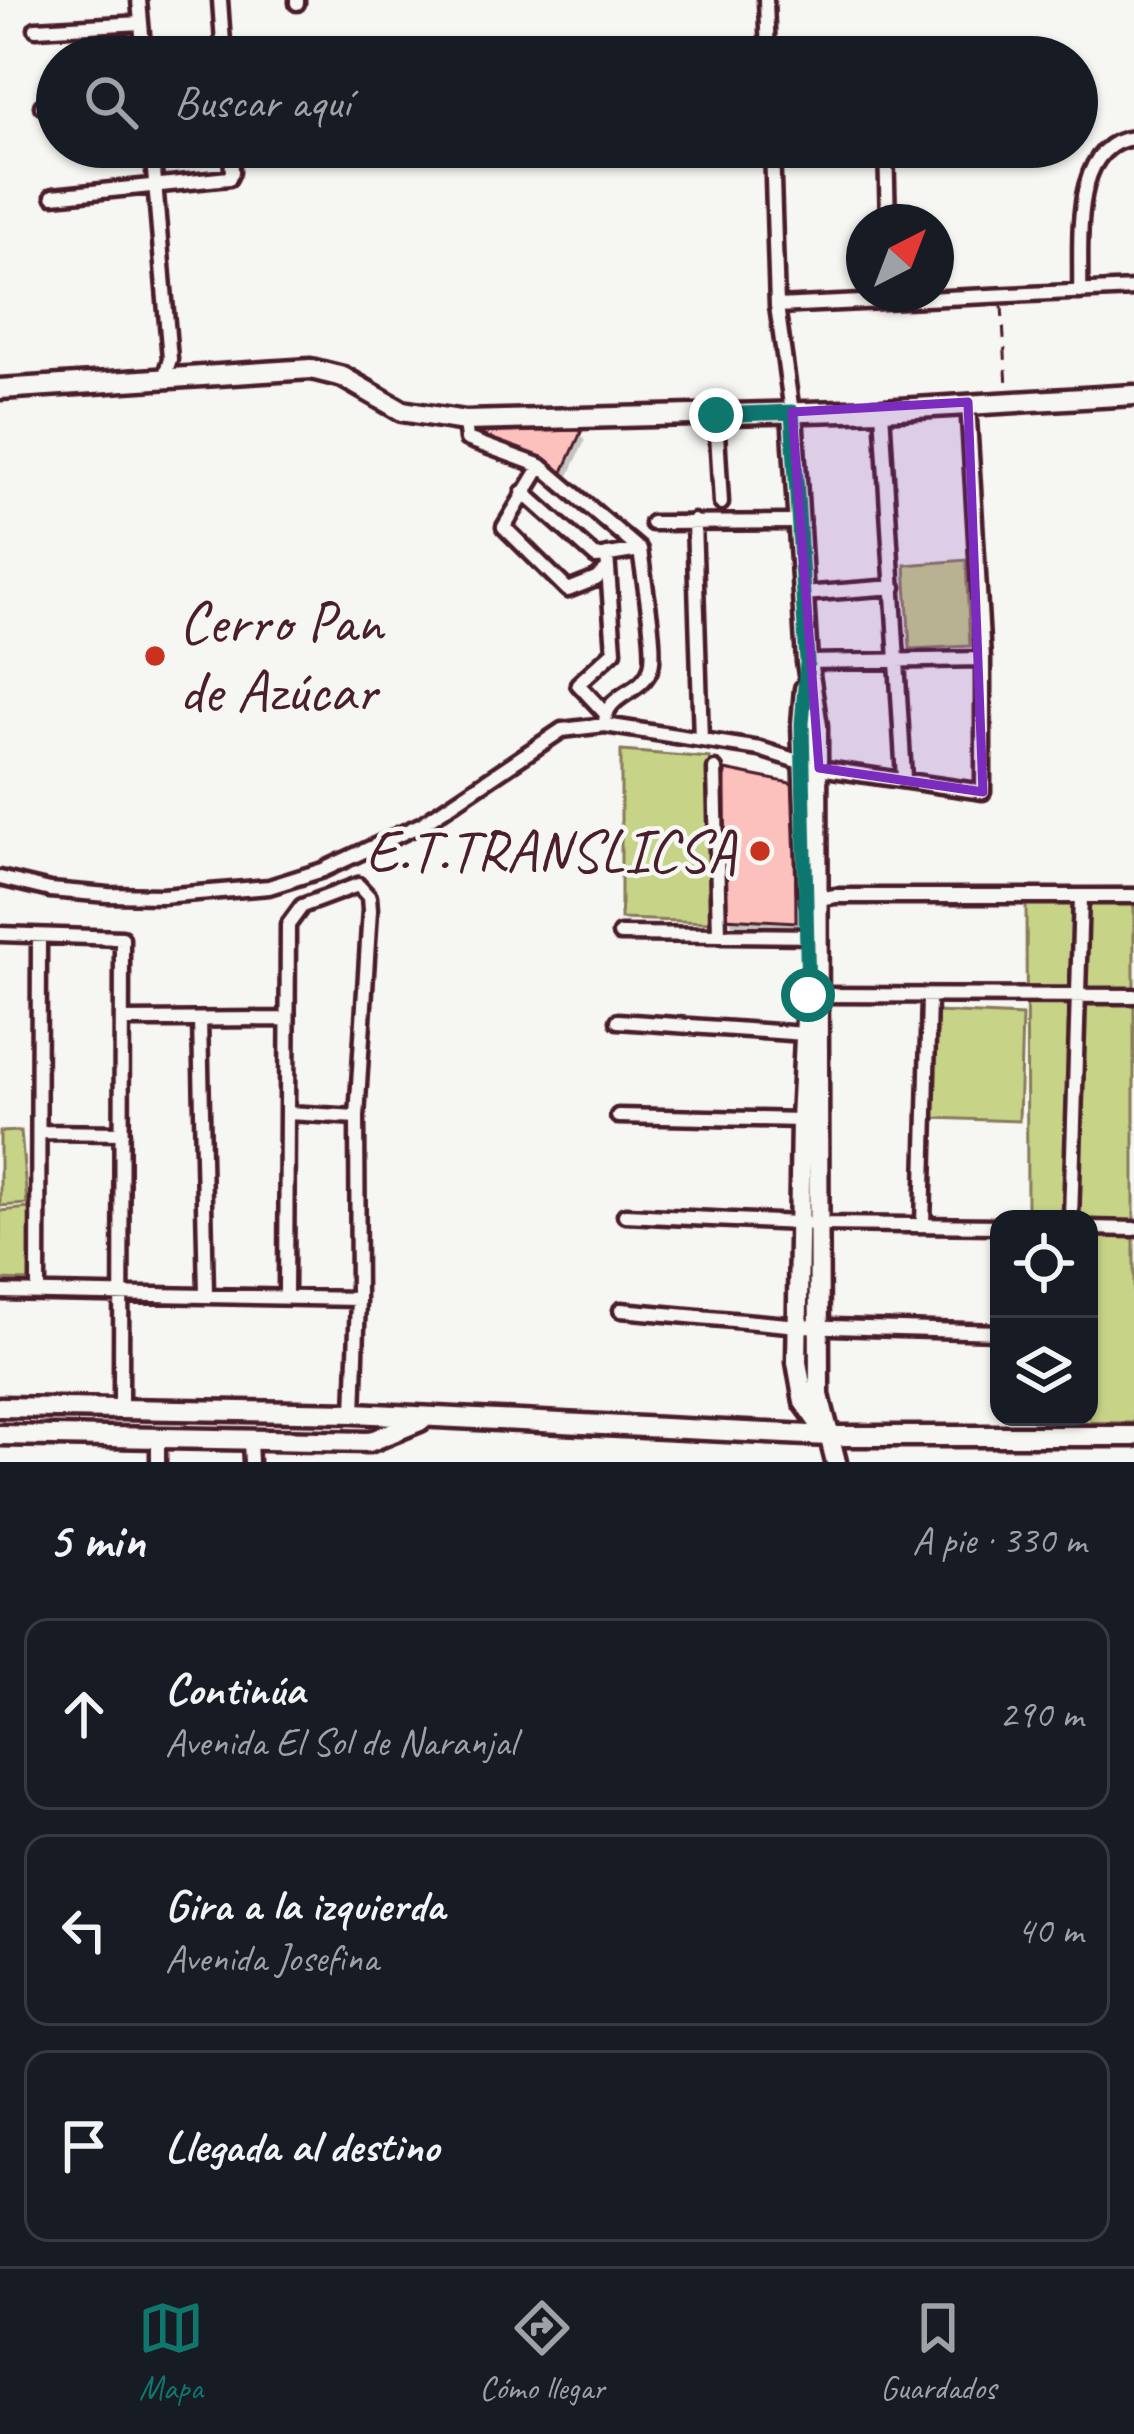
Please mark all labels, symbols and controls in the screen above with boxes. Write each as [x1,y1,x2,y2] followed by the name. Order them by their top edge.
[36,36,1098,168] search box
[78,69,144,135] icon: search
[174,74,350,131] text: Buscar aquí
[846,204,954,312] north arrow
[689,388,743,442] route end
[179,584,386,729] place label: Cerro Pan de Azúcar
[142,643,168,669] marker: Cerro Pan de Azúcar
[366,813,738,889] place label: E.T.TRANSLICSA
[747,838,773,864] marker: E.T.TRANSLICSA
[781,968,835,1022] route start
[990,1210,1098,1426] map controls
[990,1210,1098,1318] button: locate
[990,1318,1098,1426] button: layers
[48,1508,145,1572] text: 5 min
[912,1516,1086,1565] text: A pie · 330 m
[165,1661,305,1718] text: Continúa
[51,1681,117,1747] icon: ahead
[999,1690,1083,1739] text: 290 m
[165,1718,516,1767] text: Avenida El Sol de Naranjal
[165,1877,444,1934] text: Gira a la izquierda
[51,1897,117,1963] icon: left
[1017,1906,1083,1955] text: 40 m
[165,1934,378,1983] text: Avenida Josefina
[51,2113,117,2179] icon: arrive
[165,2118,439,2175] text: Llegada al destino
[138,2295,204,2409] tab: Mapa
[480,2295,605,2409] tab: Cómo llegar
[880,2295,996,2409] tab: Guardados

